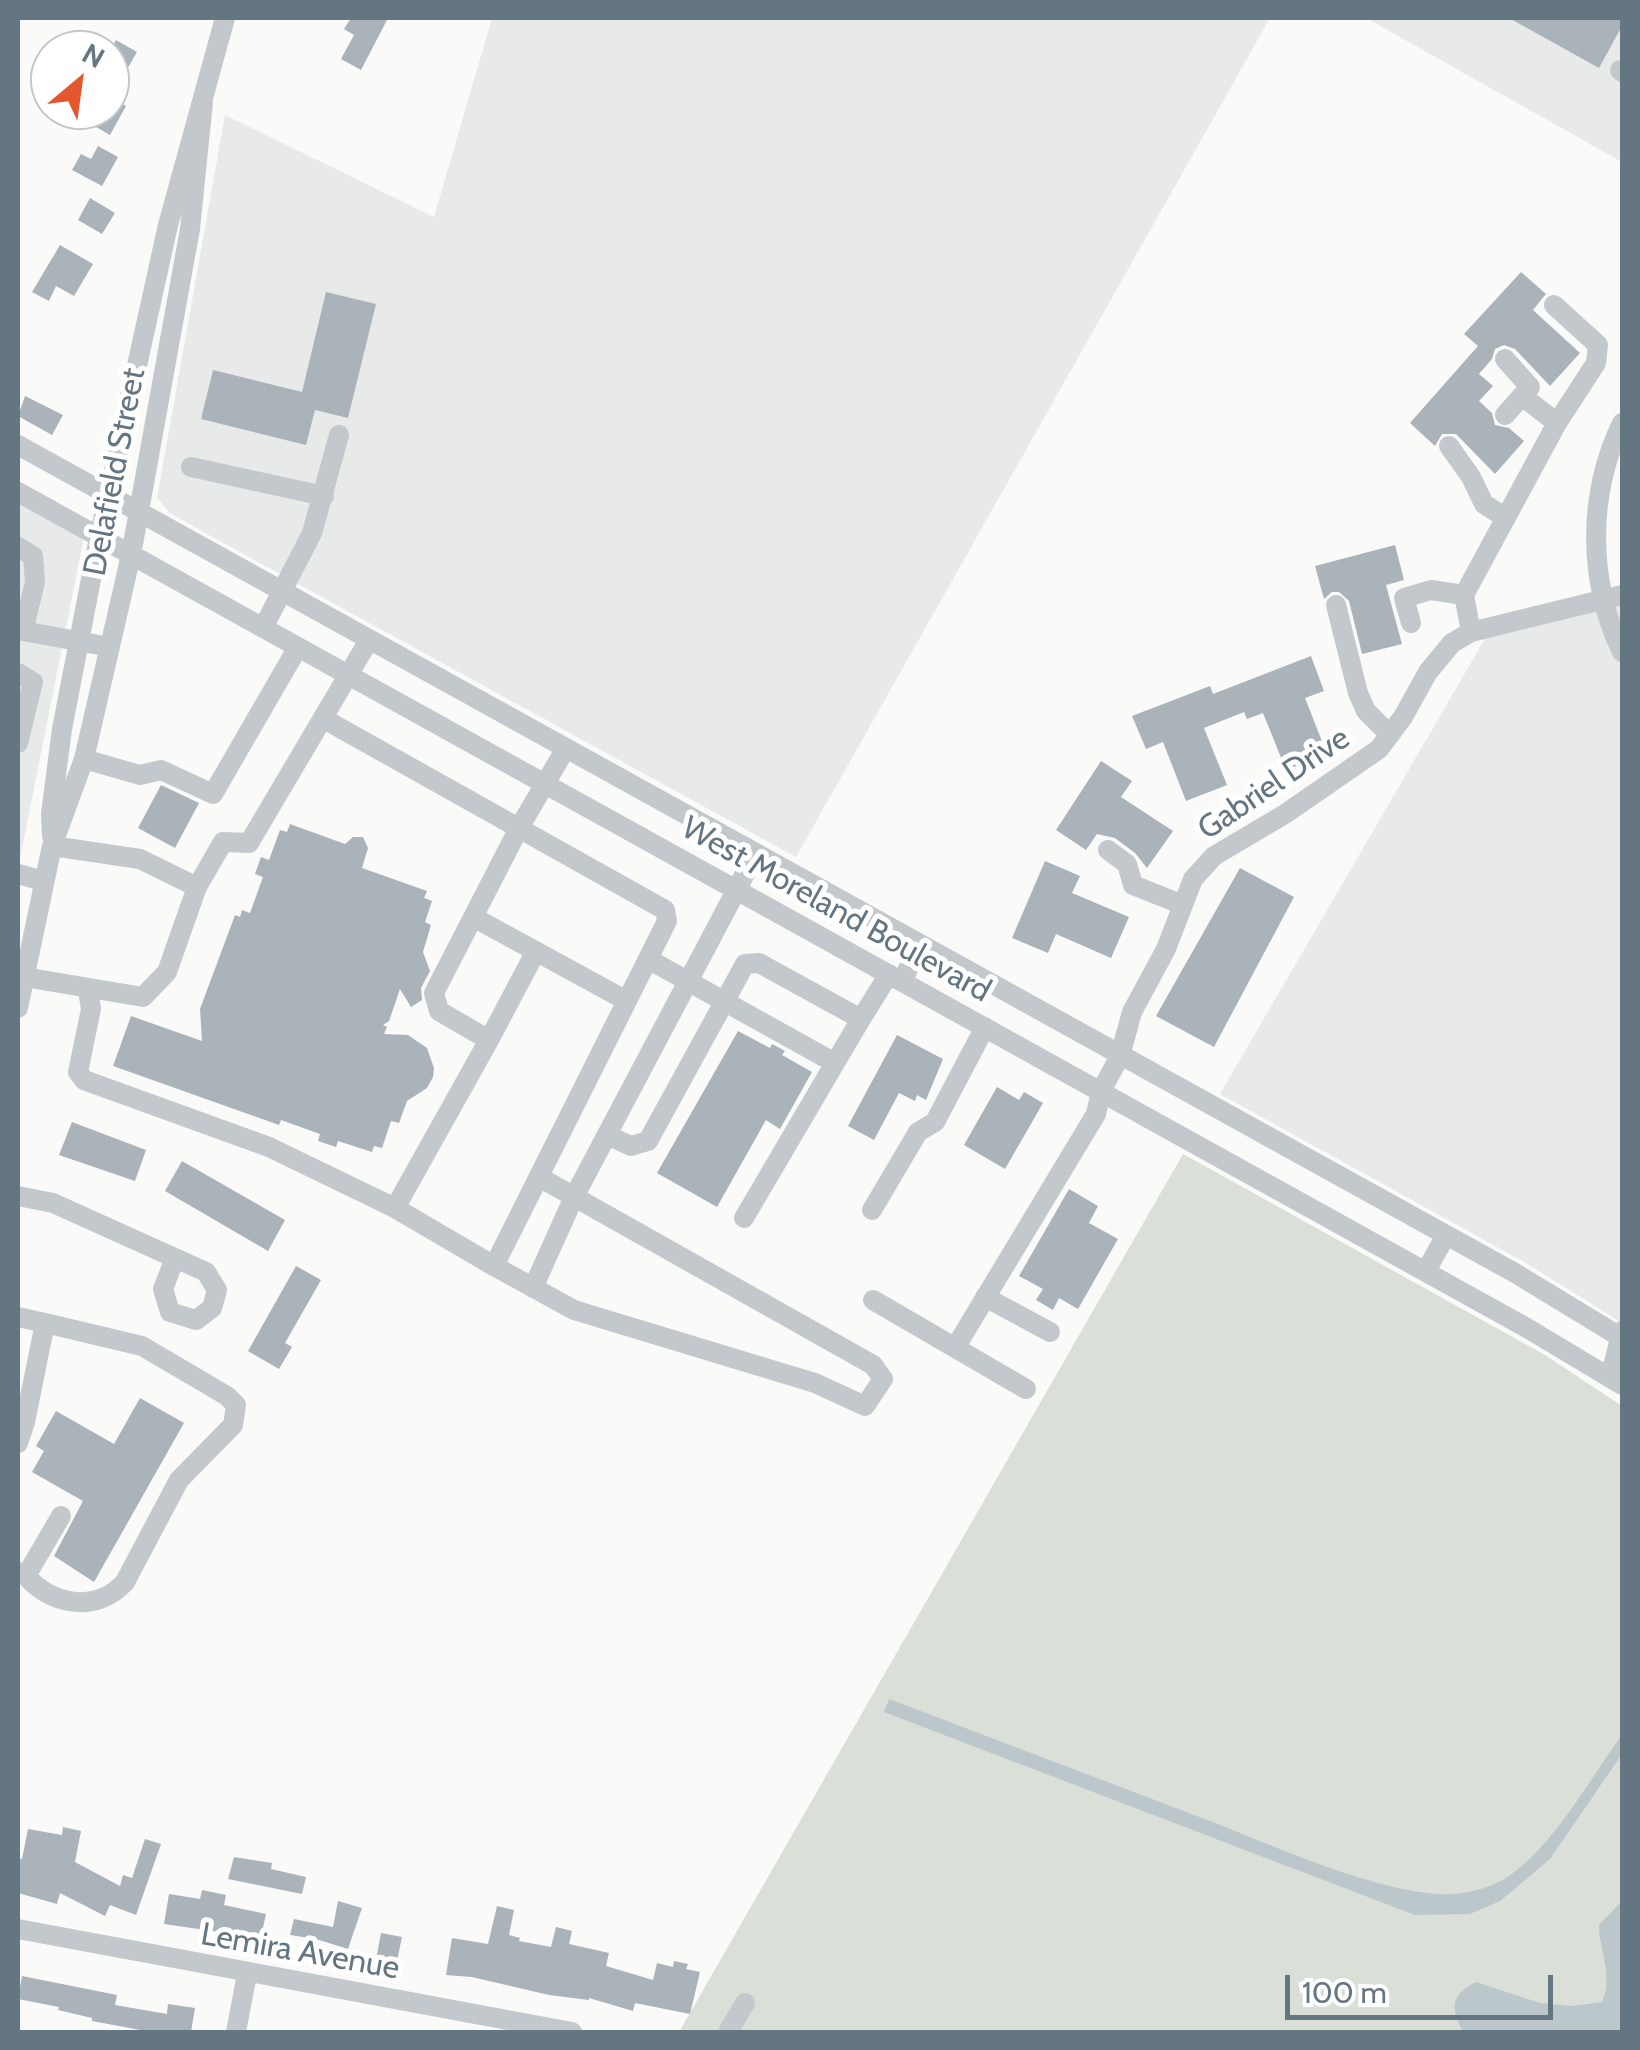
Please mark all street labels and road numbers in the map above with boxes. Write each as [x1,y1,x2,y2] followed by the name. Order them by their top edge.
[76,365,154,579] street label: Delafield Street
[1191,719,1357,849] street label: Gabriel Drive
[675,809,997,1011] street label: West Moreland Boulevard
[198,1916,402,1988] street label: Lemira Avenue

